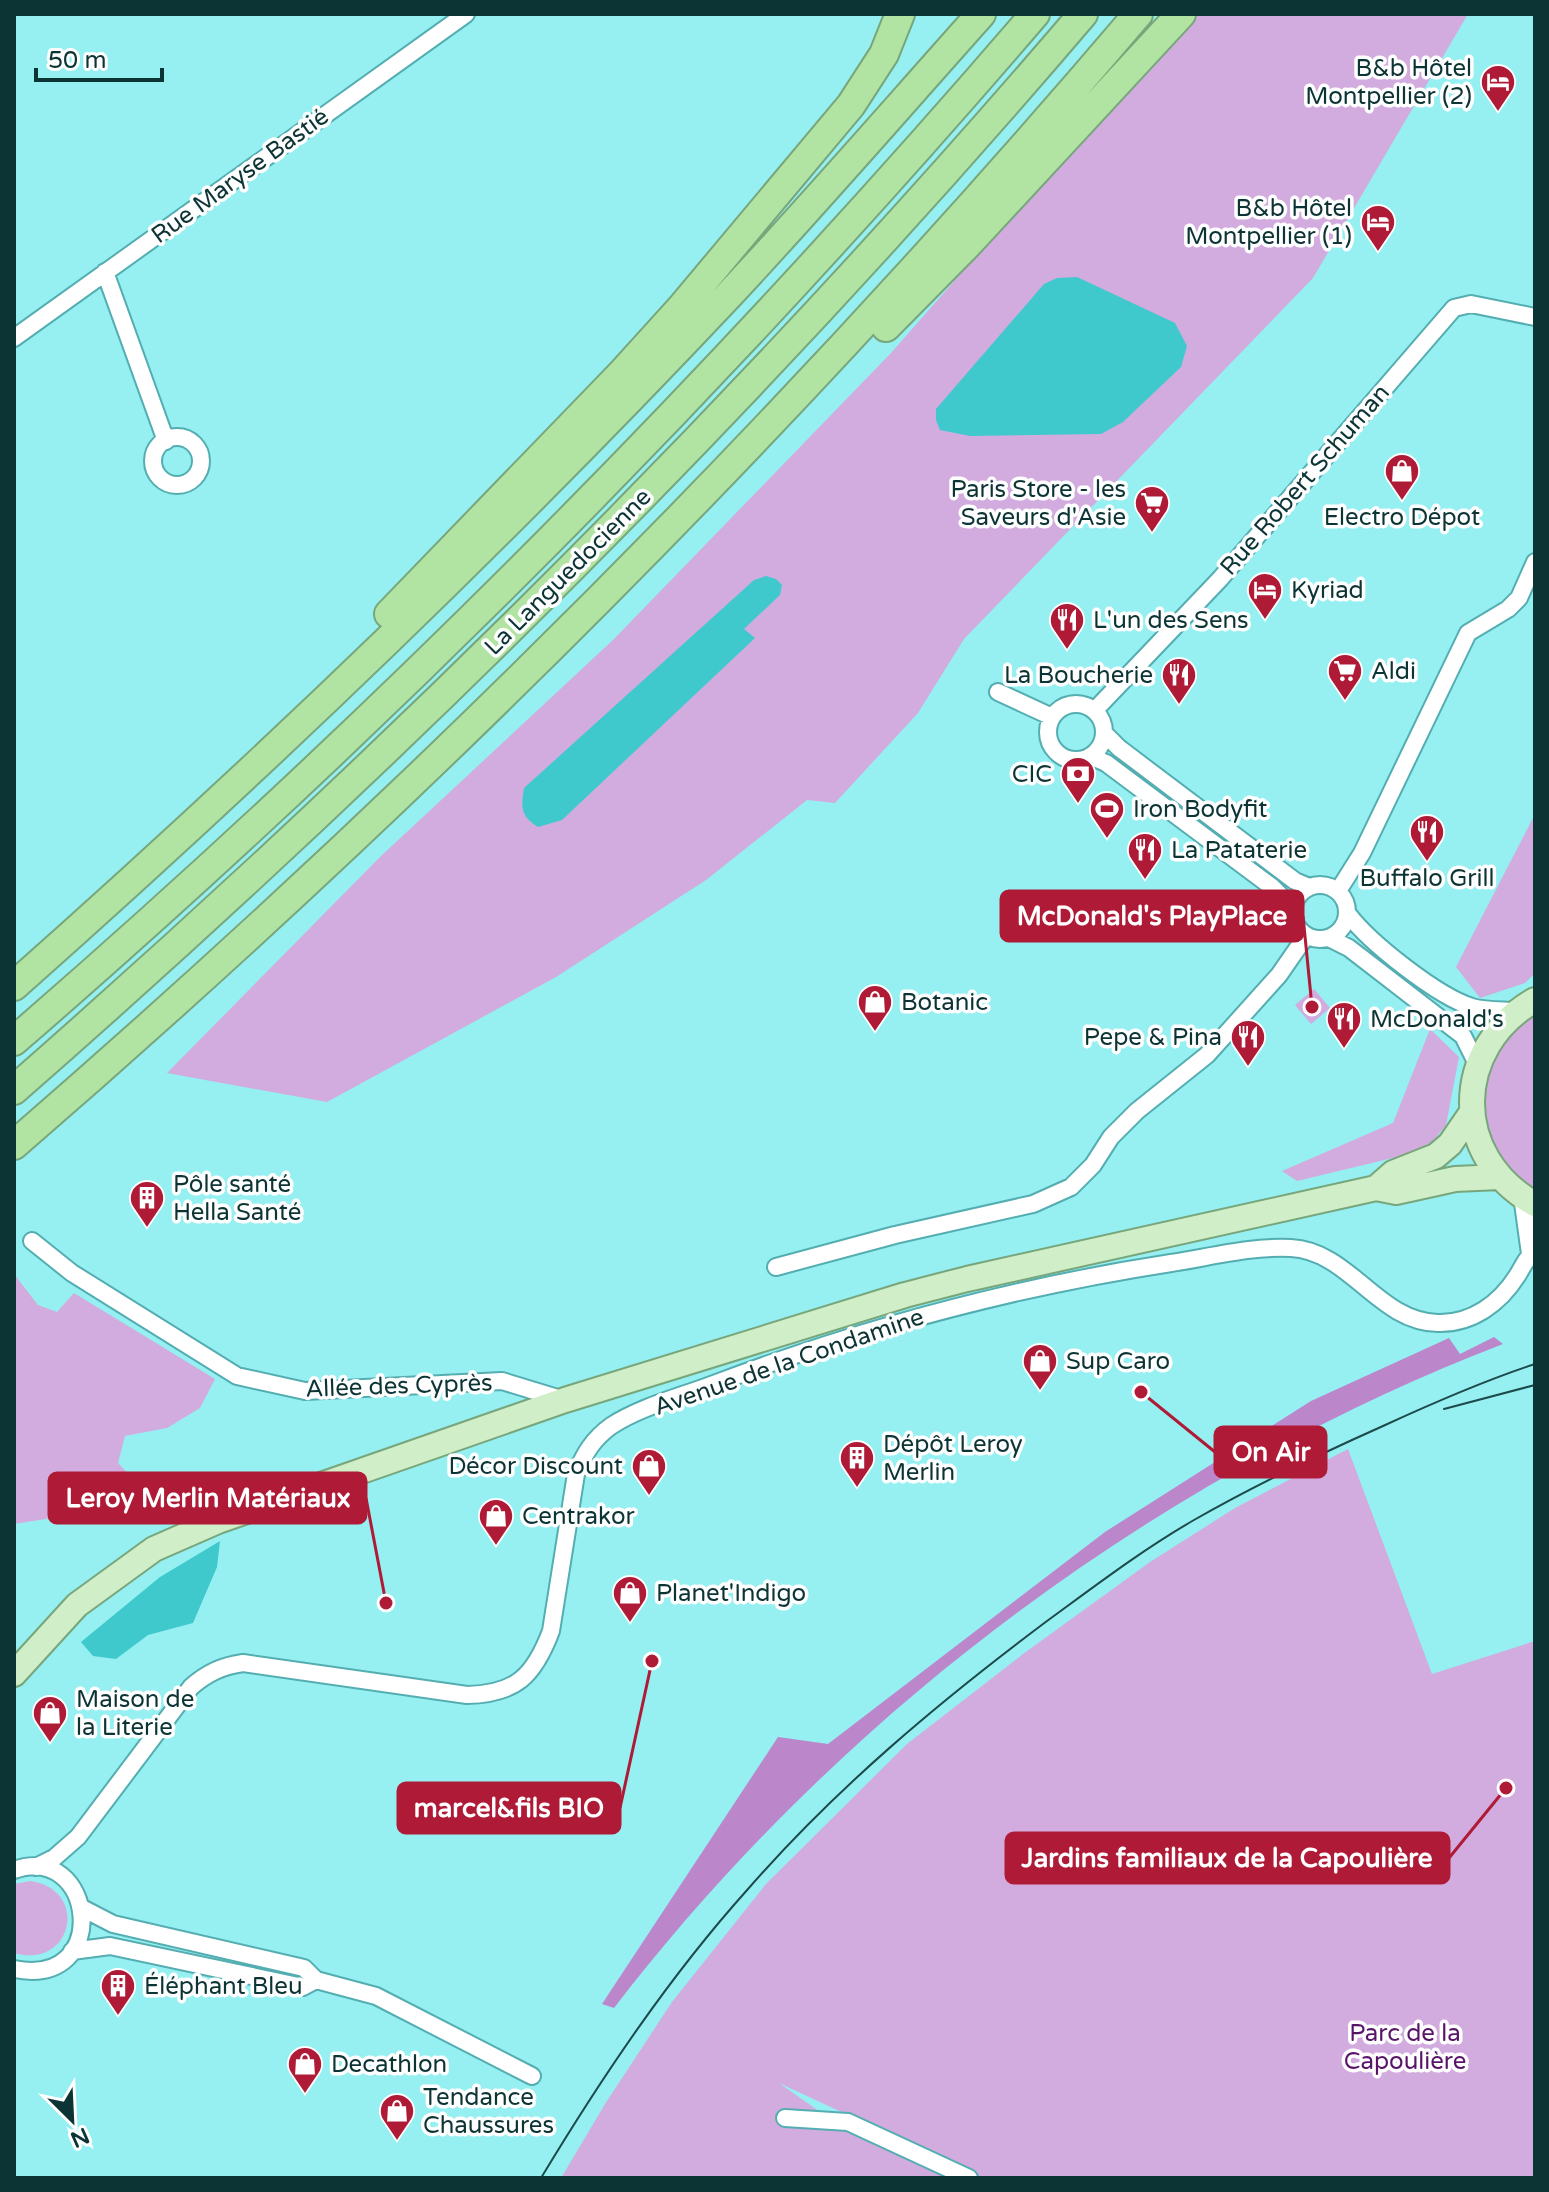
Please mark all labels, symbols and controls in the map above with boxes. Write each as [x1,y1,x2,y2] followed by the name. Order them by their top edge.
[36,32,162,82] scale bar
[48,46,106,75] text: 50 m
[1305,54,1472,111] place label: B&b Hôtel Montpellier (2)
[1479,63,1517,113] hotel icon: B&b Hôtel Montpellier (2)
[146,102,334,250] street label: Rue Maryse Bastié
[1185,194,1352,251] place label: B&b Hôtel Montpellier (1)
[1359,203,1397,253] hotel icon: B&b Hôtel Montpellier (1)
[1214,379,1396,581] street label: Rue Robert Schuman
[1383,452,1421,502] shop icon: Electro Dépot
[950,475,1126,532] place label: Paris Store - les Saveurs d'Asie
[479,483,657,661] street label: La Languedocienne
[1133,484,1171,534] supermarket icon: Paris Store - les Saveurs d'Asie
[1324,503,1480,532] place label: Electro Dépot
[1246,571,1284,621] hotel icon: Kyriad
[1291,576,1364,605] place label: Kyriad
[1048,601,1086,651] restaurant icon: L'un des Sens
[1093,606,1249,635] place label: L'un des Sens
[1326,652,1364,702] supermarket icon: Aldi
[1160,656,1198,706] restaurant icon: La Boucherie
[1371,657,1416,686] place label: Aldi
[1004,661,1153,690] place label: La Boucherie
[1059,755,1097,805] bank icon: CIC
[1012,760,1052,789] place label: CIC
[1088,790,1126,840] sports icon: Iron Bodyfit
[1133,795,1267,824] place label: Iron Bodyfit
[1408,813,1446,863] restaurant icon: Buffalo Grill
[1126,831,1164,881] restaurant icon: La Pataterie
[1171,836,1307,865] place label: La Pataterie
[1360,864,1494,893] place label: Buffalo Grill
[1001,891,1303,941] callout: McDonald's PlayPlace
[1017,901,1288,932] text: McDonald's PlayPlace
[856,983,894,1033] shop icon: Botanic
[901,988,988,1017] place label: Botanic
[1325,1000,1363,1050] restaurant icon: McDonald's
[1370,1005,1504,1034] place label: McDonald's
[1229,1018,1267,1068] restaurant icon: Pepe & Pina
[1084,1023,1222,1052] place label: Pepe & Pina
[173,1170,301,1227] place label: Pôle santé Hella Santé
[128,1179,166,1229] building icon: Pôle santé Hella Santé
[650,1302,928,1422] street label: Avenue de la Condamine
[1021,1342,1059,1392] shop icon: Sup Caro
[1066,1347,1170,1376] place label: Sup Caro
[305,1368,493,1404] street label: Allée des Cyprès
[1215,1427,1326,1477] callout: On Air
[883,1430,1023,1487] place label: Dépôt Leroy Merlin
[1231,1437,1312,1468] text: On Air
[838,1439,876,1489] building icon: Dépôt Leroy Merlin
[630,1447,668,1497] shop icon: Décor Discount
[448,1452,623,1481] place label: Décor Discount
[49,1473,366,1523] callout: Leroy Merlin Matériaux
[66,1483,350,1514] text: Leroy Merlin Matériaux
[477,1497,515,1547] shop icon: Centrakor
[522,1502,636,1531] place label: Centrakor
[611,1574,649,1624] shop icon: Planet'Indigo
[656,1579,806,1608] place label: Planet'Indigo
[76,1685,194,1742] place label: Maison de la Literie
[31,1694,69,1744] shop icon: Maison de la Literie
[398,1783,620,1833] callout: marcel&fils BIO
[414,1793,604,1824] text: marcel&fils BIO
[1006,1833,1449,1883] callout: Jardins familiaux de la Capoulière
[1021,1843,1433,1874] text: Jardins familiaux de la Capoulière
[99,1967,137,2017] building icon: Éléphant Bleu
[144,1971,303,2001] place label: Éléphant Bleu
[1344,2019,1466,2076] park label: Parc de la Capoulière
[286,2045,324,2095] shop icon: Decathlon
[331,2050,447,2079] place label: Decathlon
[32,2080,112,2160] north arrow
[423,2083,554,2140] place label: Tendance Chaussures
[378,2092,416,2142] shop icon: Tendance Chaussures
[66,2122,93,2153] text: N

